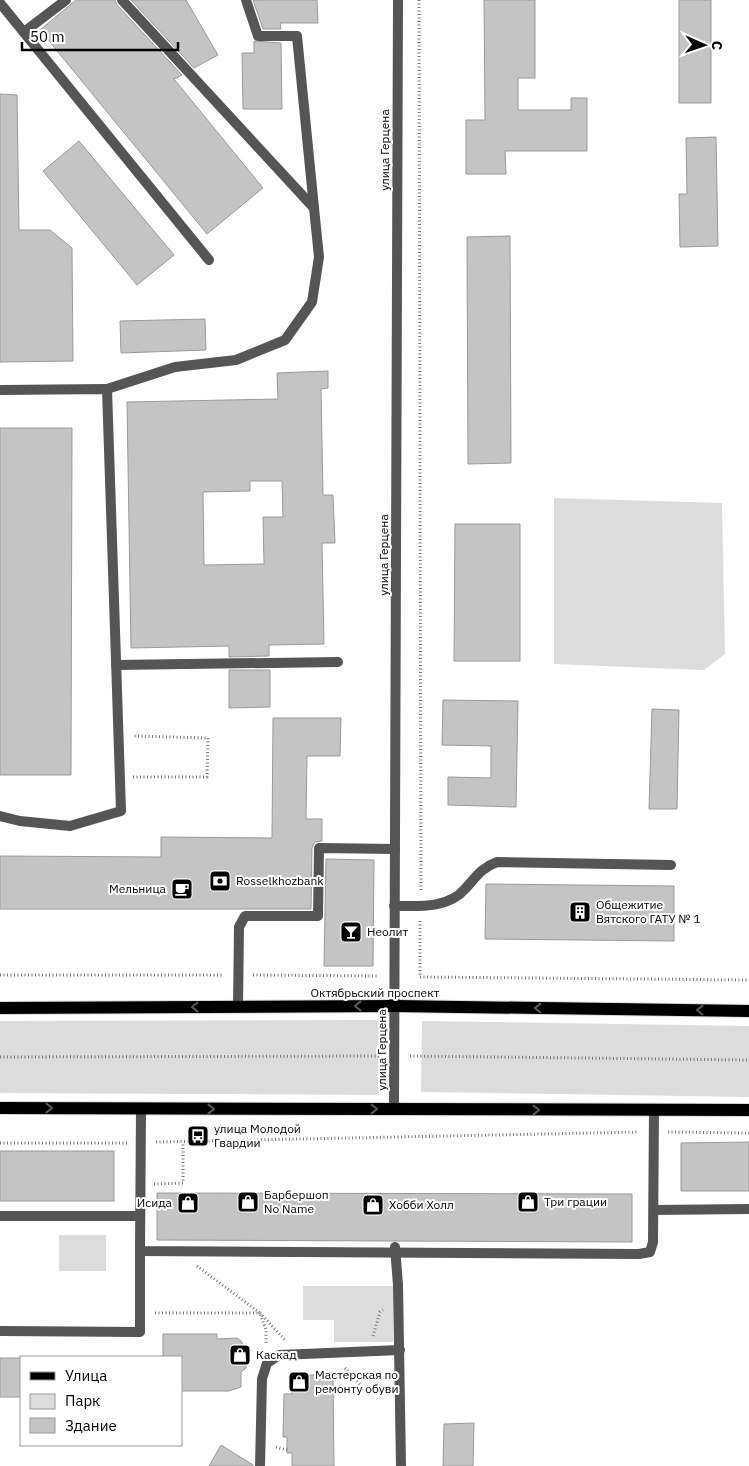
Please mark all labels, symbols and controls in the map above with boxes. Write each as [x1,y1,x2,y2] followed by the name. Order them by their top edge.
[22,20,179,52] scale bar
[679,20,729,70] north arrow
[30,27,65,46] text: 50 m
[708,41,726,50] text: С
[377,109,392,191] street label: улица Герцена
[376,514,391,596] street label: улица Герцена
[208,869,232,893] bank icon: Rosselkhozbank
[236,873,324,888] place label: Rosselkhozbank
[170,877,194,901] cafe icon: Мельница
[109,881,167,896] place label: Мельница
[596,897,701,926] place label: Общежитие Вятского ГАТУ № 1
[568,900,592,924] building icon: Общежитие Вятского ГАТУ № 1
[339,920,363,944] bar icon: Неолит
[367,924,409,939] place label: Неолит
[311,985,440,1000] street label: Октябрьский проспект
[354,1001,362,1011] one-way arrow
[191,1002,199,1012] one-way arrow
[534,1003,542,1013] one-way arrow
[696,1005,704,1015] one-way arrow
[374,1009,389,1091] street label: улица Герцена
[45,1103,53,1113] one-way arrow
[208,1104,215,1114] one-way arrow
[370,1104,378,1115] one-way arrow
[532,1105,540,1115] one-way arrow
[214,1121,301,1150] place label: улица Молодой Гвардии
[186,1124,210,1148] bus stop icon: улица Молодой Гвардии
[264,1187,329,1216] place label: Барбершоп No Name
[236,1190,260,1214] shop icon: Барбершоп No Name
[516,1190,540,1214] shop icon: Три грации
[176,1191,200,1215] shop icon: Исида
[361,1193,385,1217] shop icon: Хобби Холл
[544,1194,607,1209] place label: Три грации
[137,1195,173,1210] place label: Исида
[389,1197,454,1212] place label: Хобби Холл
[228,1343,252,1367] shop icon: Каскад
[256,1347,297,1362] place label: Каскад
[20,1356,182,1446] legend
[65,1366,107,1385] text: Улица
[315,1367,399,1396] place label: Мастерская по ремонту обуви
[287,1370,311,1394] shop icon: Мастерская по ремонту обуви
[65,1391,100,1410] text: Парк
[65,1416,117,1435] text: Здание

